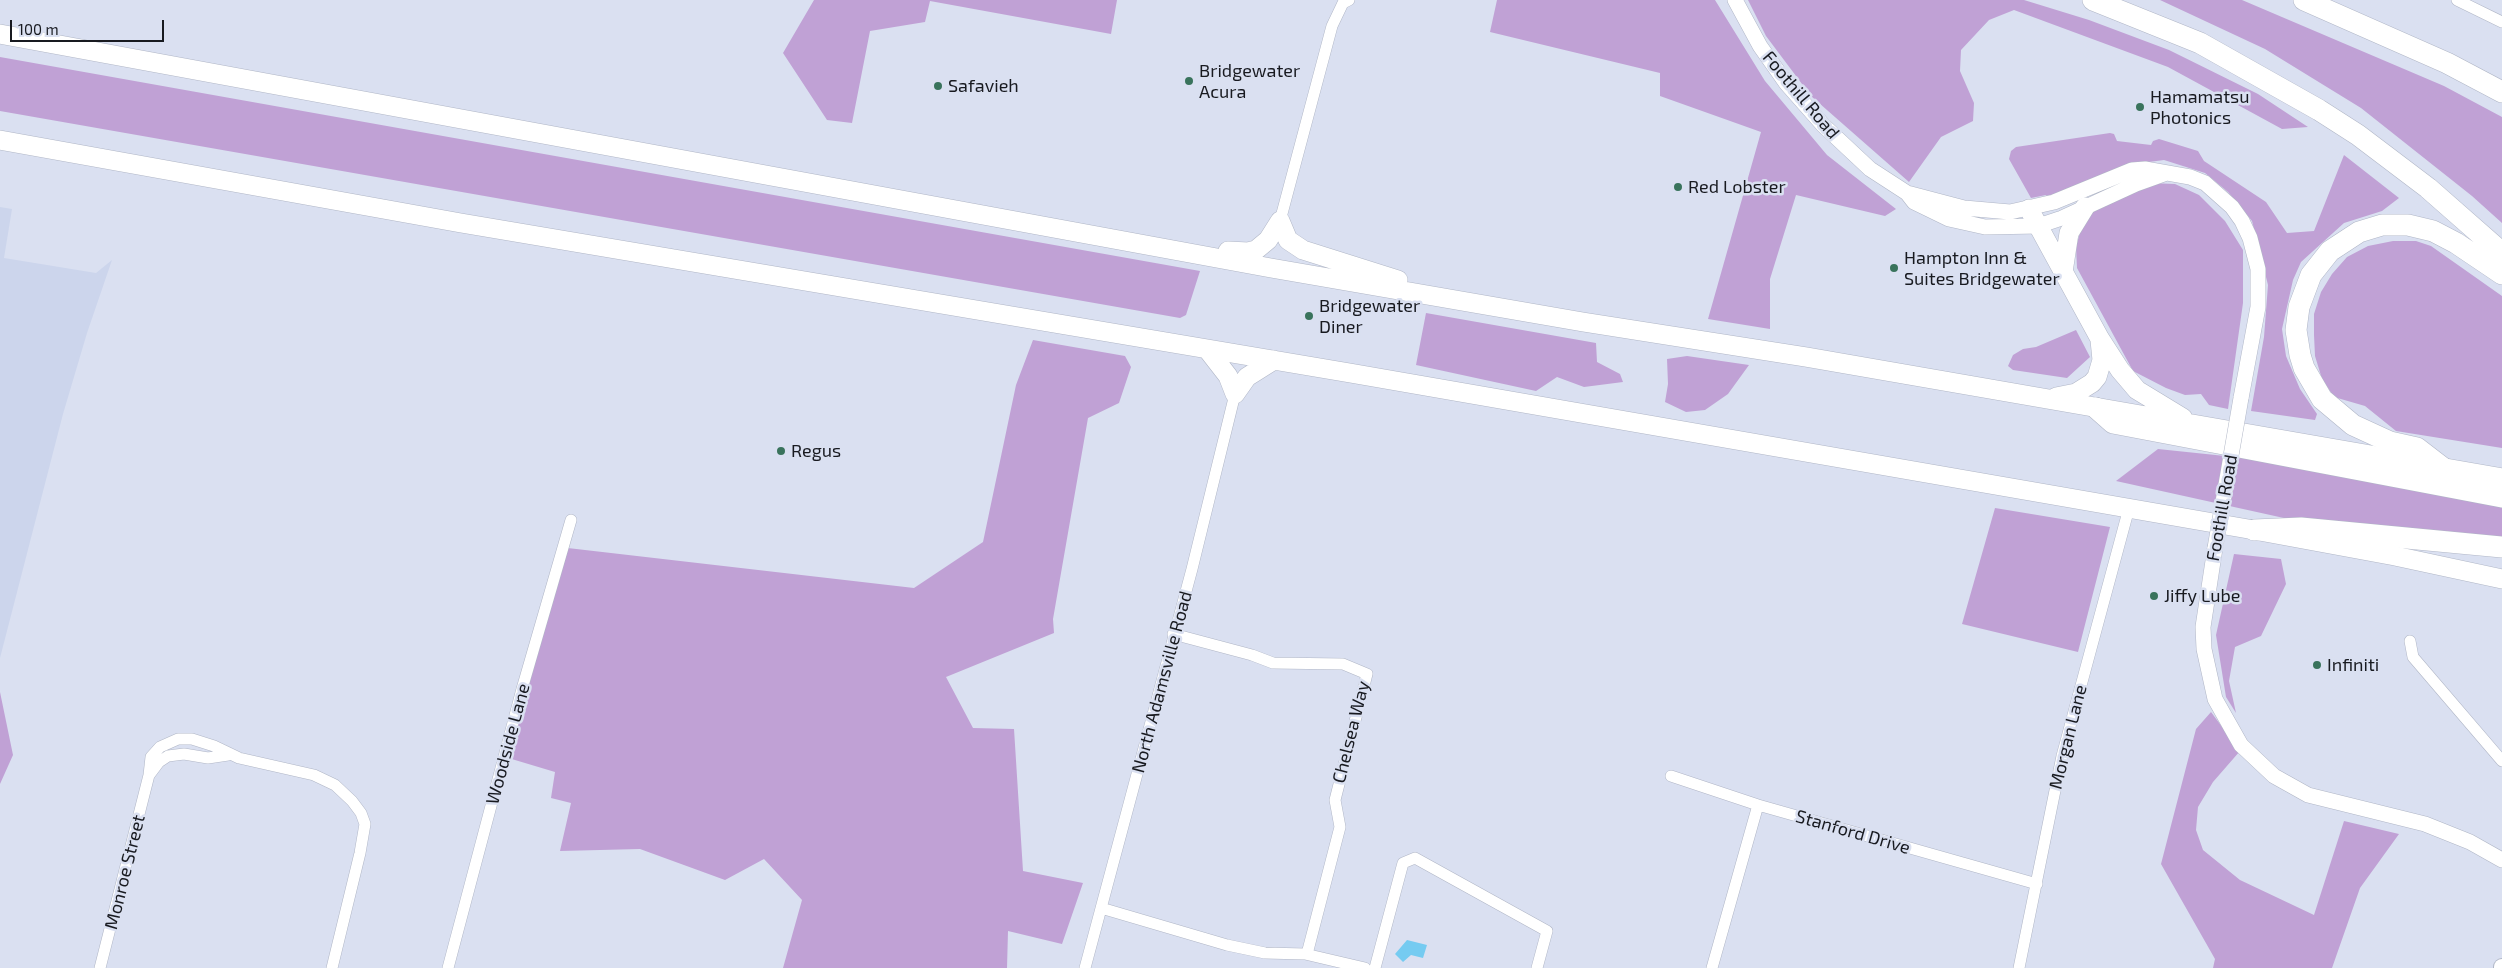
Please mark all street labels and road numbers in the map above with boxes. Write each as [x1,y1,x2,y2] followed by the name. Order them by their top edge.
[1758,47,1844,143] street label: Foothill Road
[2202,453,2242,563] street label: Foothill Road
[1127,589,1197,775] street label: North Adamsville Road
[1328,679,1374,785] street label: Chelsea Way
[481,681,535,807] street label: Woodside Lane
[2045,683,2091,791] street label: Morgan Lane
[1793,805,1913,859] street label: Stanford Drive
[100,812,150,932] street label: Monroe Street

